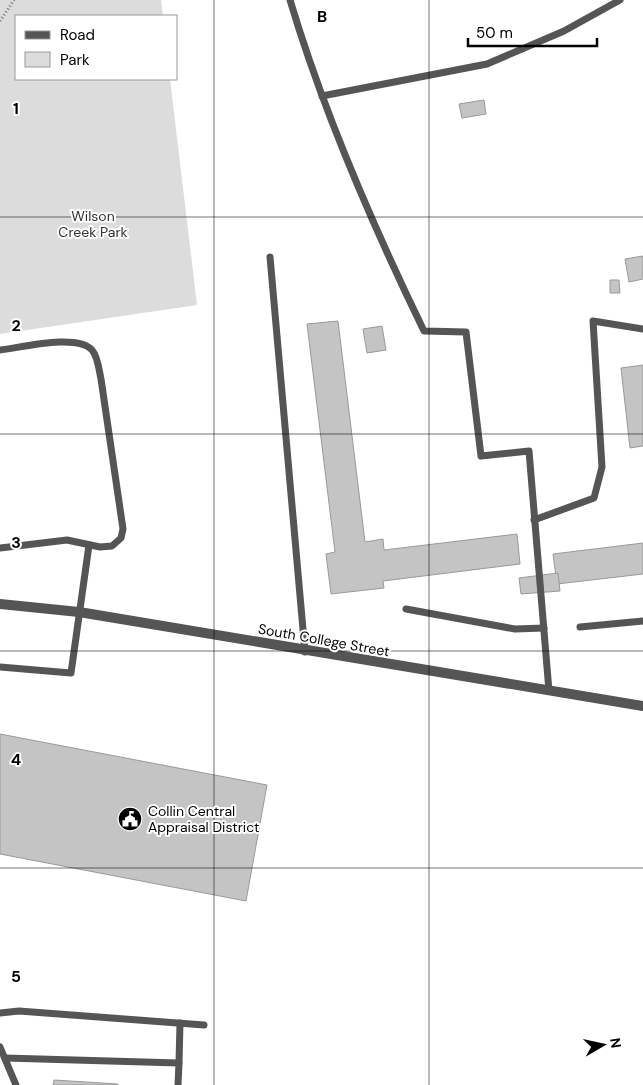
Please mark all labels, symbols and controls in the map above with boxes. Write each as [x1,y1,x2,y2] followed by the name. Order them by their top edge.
[317,6,327,27] text: B
[15,15,178,80] legend
[468,15,597,47] scale bar
[476,23,513,43] text: 50 m
[60,25,95,45] text: Road
[60,50,90,70] text: Park
[13,98,19,119] text: 1
[58,207,128,241] park label: Wilson Creek Park
[11,315,21,336] text: 2
[11,532,21,553] text: 3
[257,620,391,660] street label: South College Street
[11,749,21,770] text: 4
[148,802,260,836] place label: Collin Central Appraisal District
[117,806,143,832] public building icon: Collin Central Appraisal District
[11,966,21,987] text: 5
[578,1020,628,1070] north arrow
[606,1037,626,1049] text: N

